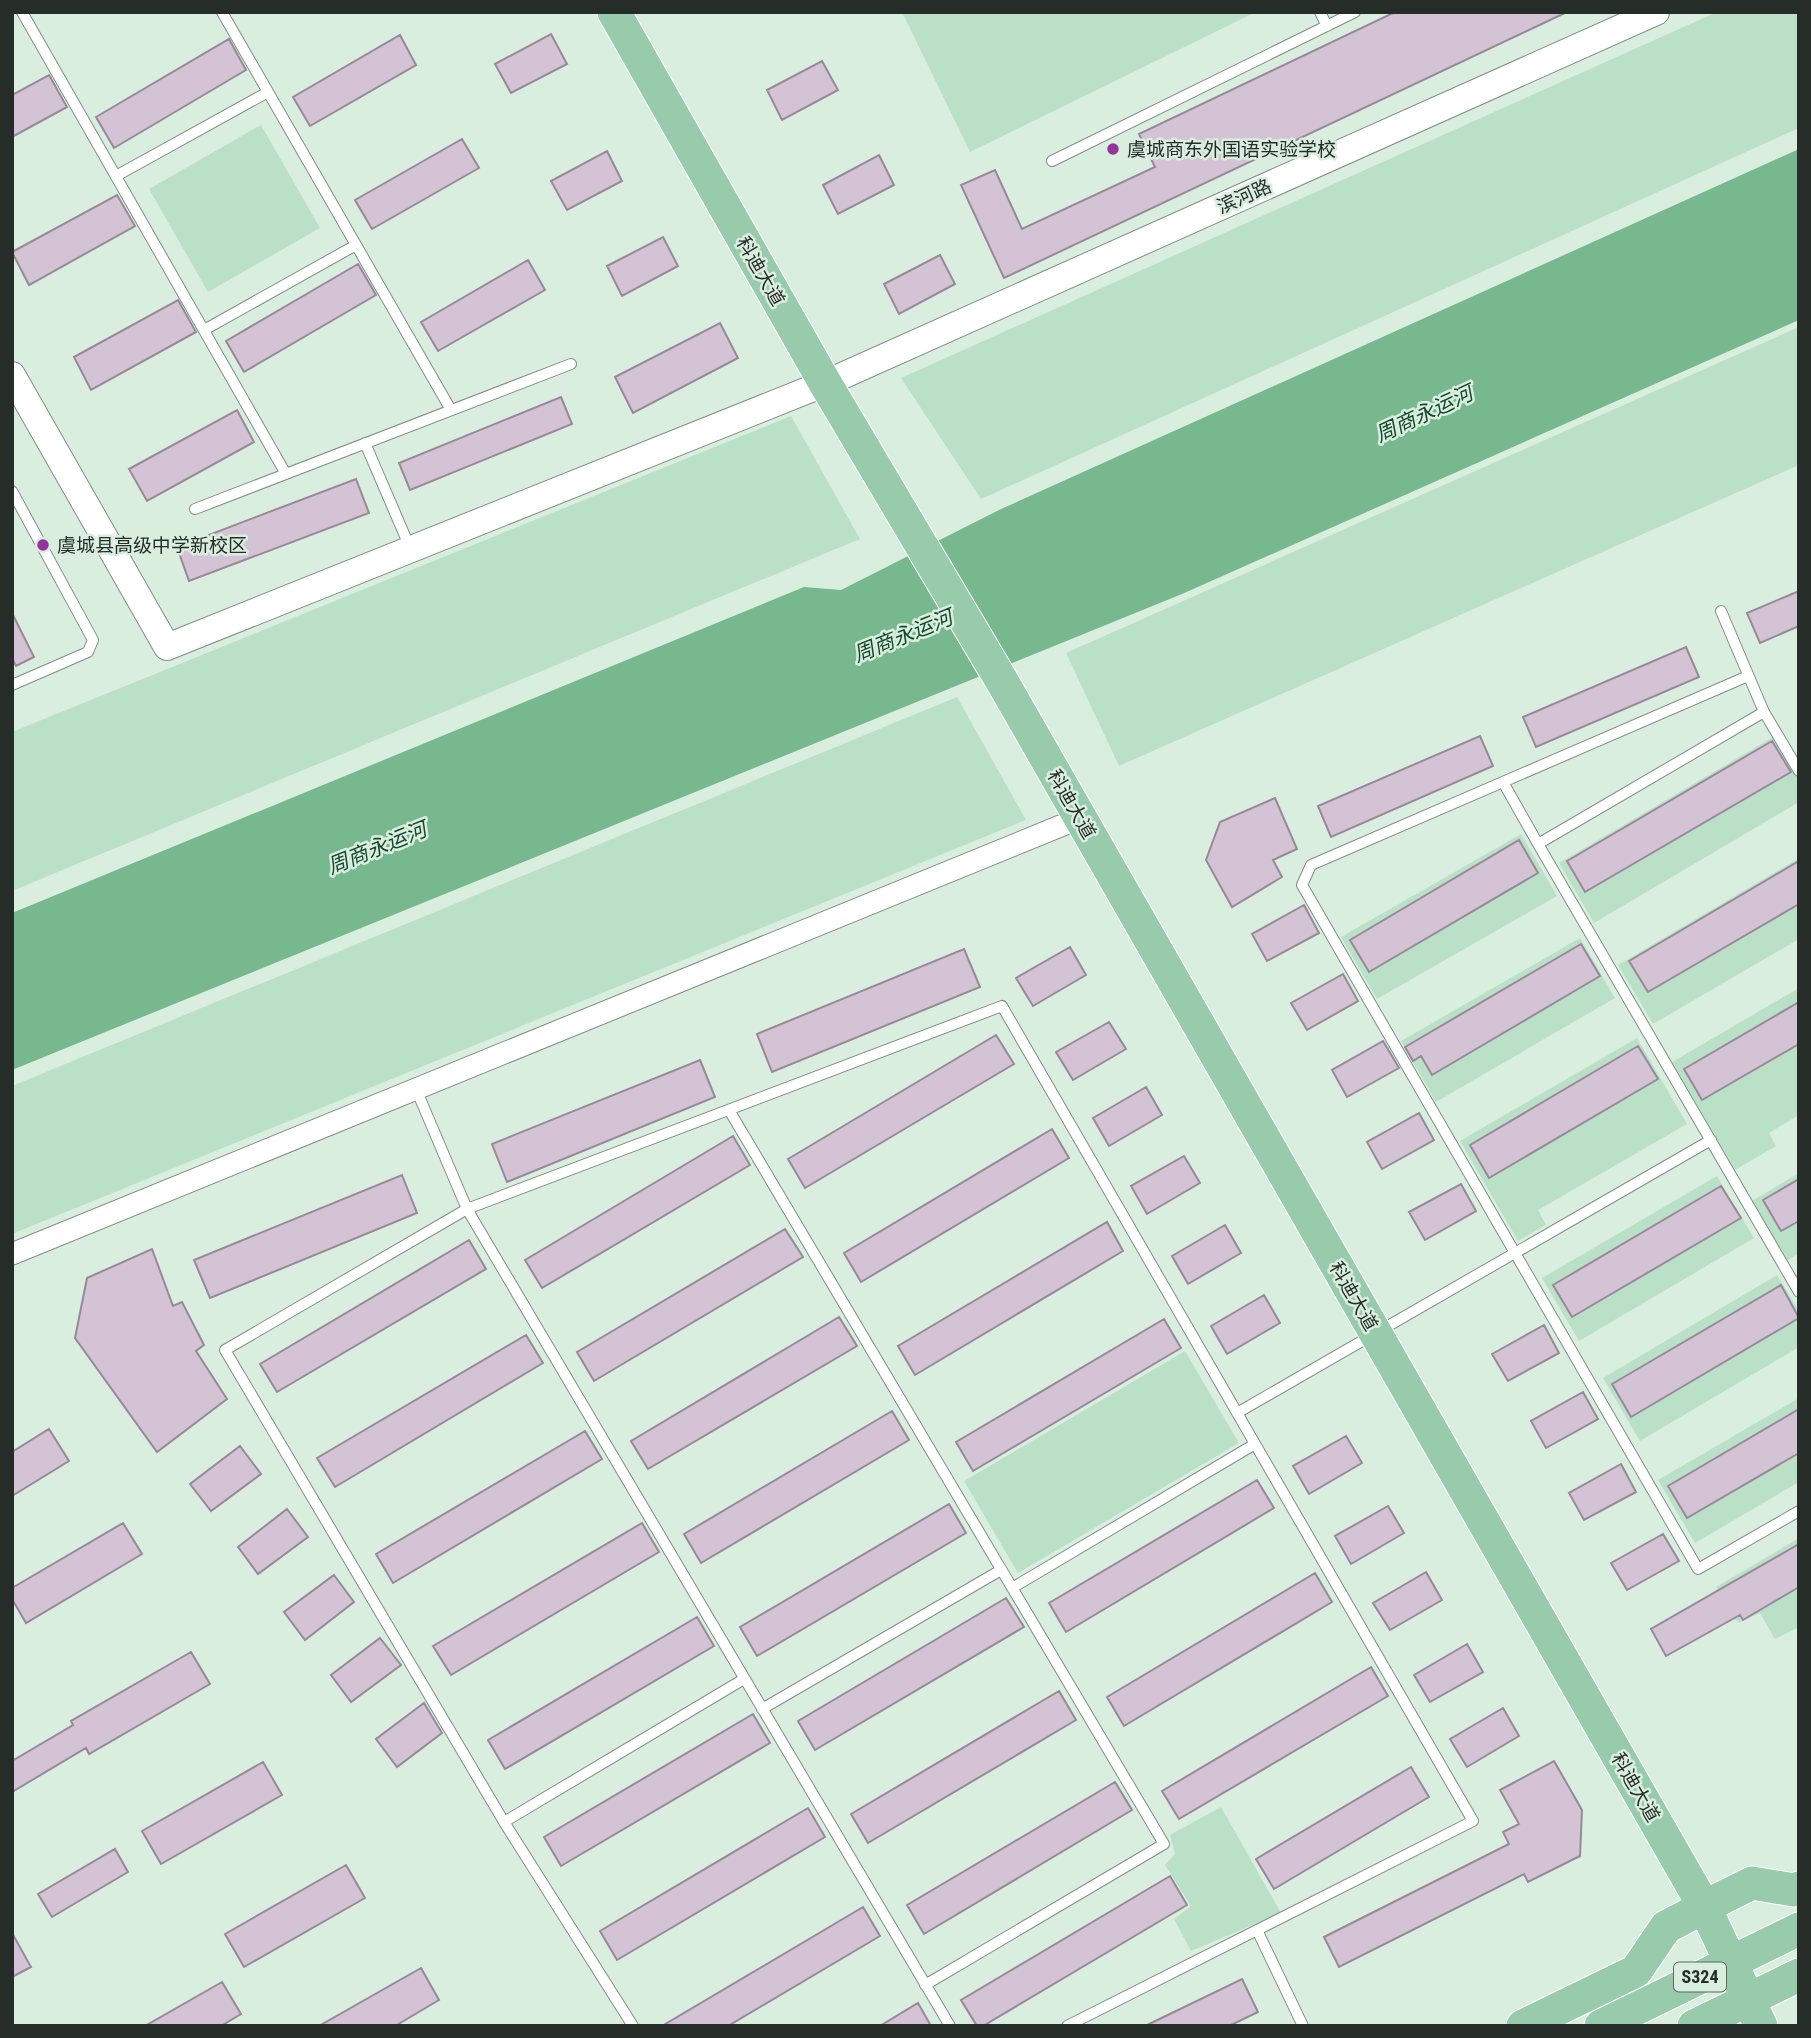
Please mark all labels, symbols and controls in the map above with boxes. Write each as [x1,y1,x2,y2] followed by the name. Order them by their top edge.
[1127,138,1336,161] place label: 虞城商东外国语实验学校
[1105,141,1121,157] marker: 虞城商东外国语实验学校
[1213,174,1275,219] street label: 滨河路
[732,233,790,310] street label: 科迪大道
[1371,379,1480,447] water label: 周商永运河
[57,534,247,557] place label: 虞城县高级中学新校区
[35,537,51,553] marker: 虞城县高级中学新校区
[850,604,960,667] water label: 周商永运河
[1043,766,1101,843] street label: 科迪大道
[324,816,434,879] water label: 周商永运河
[1325,1258,1383,1335] street label: 科迪大道
[1607,1749,1665,1826] street label: 科迪大道
[1674,1963,1726,1992] road number: S324

